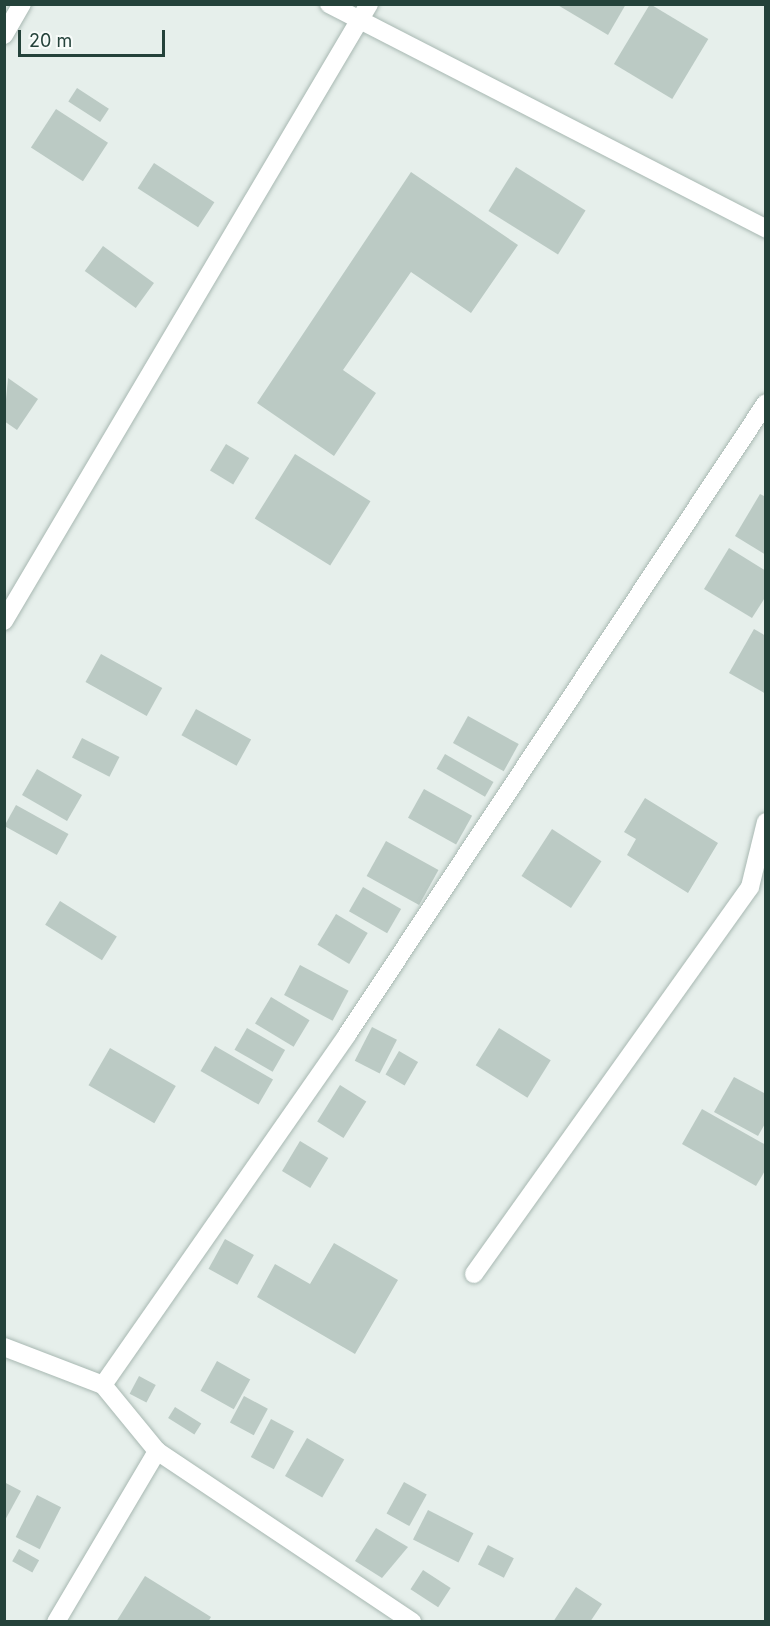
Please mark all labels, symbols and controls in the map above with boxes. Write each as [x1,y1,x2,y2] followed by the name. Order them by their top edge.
[21,18,168,56] scale bar
[29,30,72,51] text: 20 m

